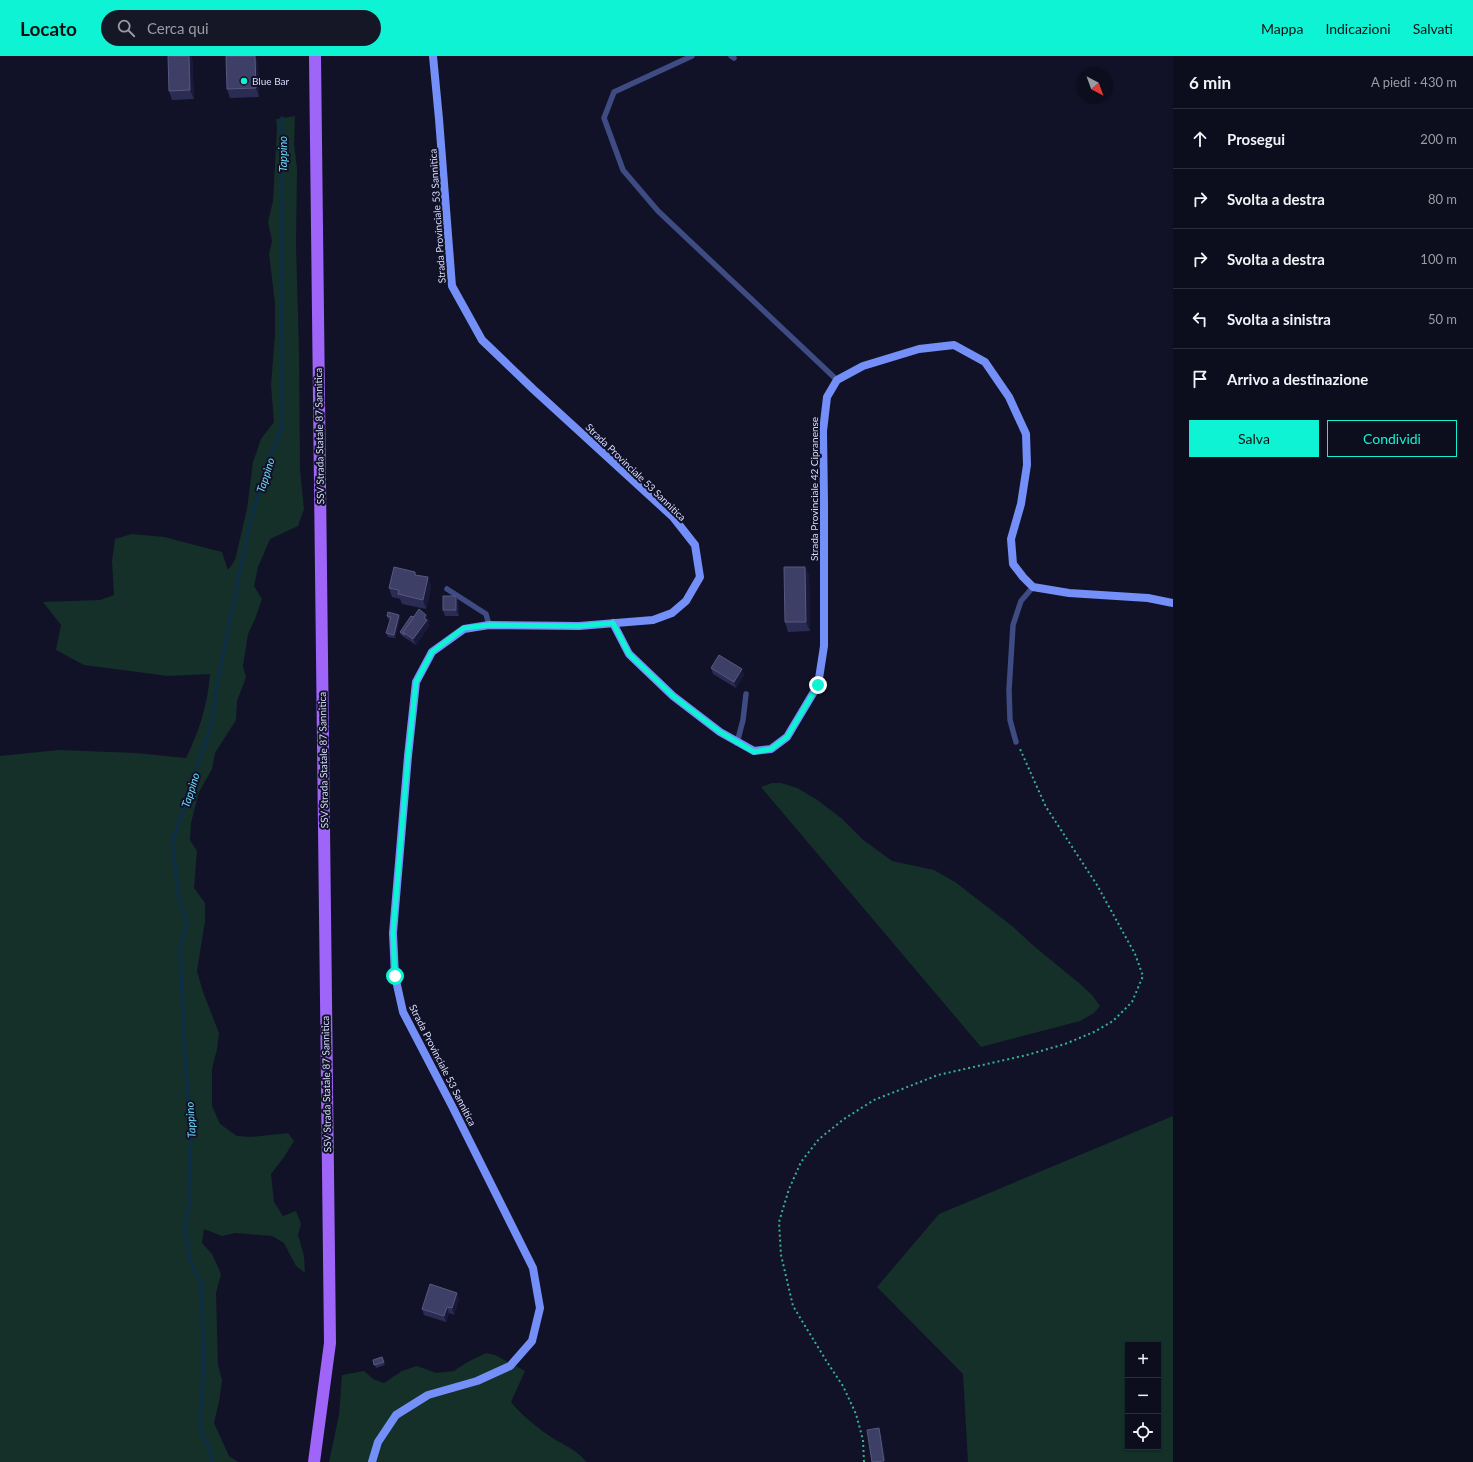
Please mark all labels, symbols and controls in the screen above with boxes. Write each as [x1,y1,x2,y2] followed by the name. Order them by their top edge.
[101,10,381,46] search box
[20,17,77,40] text: Locato
[115,17,137,39] icon: search
[147,19,209,37] text: Cerca qui
[1261,20,1303,37] text: Mappa
[1325,20,1391,37] text: Indicazioni
[1413,20,1453,37] text: Salvati
[1077,68,1113,104] north arrow
[1189,72,1231,93] text: 6 min
[1371,74,1457,90] text: A piedi · 430 m
[252,75,289,87] place label: Blue Bar
[239,76,249,86] marker: Blue Bar
[1189,128,1211,150] icon: ahead
[1227,130,1285,148] text: Prosegui
[1420,131,1457,147] text: 200 m
[276,136,289,172] water label: Tappino
[426,148,448,284] street label: Strada Provinciale 53 Sannitica
[1189,188,1211,210] icon: right
[1227,190,1325,208] text: Svolta a destra
[1428,191,1457,207] text: 80 m
[1189,248,1211,270] icon: right
[1227,250,1325,268] text: Svolta a destra
[1420,251,1457,267] text: 100 m
[1189,308,1211,330] icon: left
[1227,310,1331,328] text: Svolta a sinistra
[1428,311,1457,327] text: 50 m
[312,368,326,504] street label: SSV Strada Statale 87 Sannitica
[1189,368,1211,390] icon: arrive
[1227,370,1368,388] text: Arrivo a destinazione
[808,417,820,561] street label: Strada Provinciale 42 Cipranense
[1189,420,1319,457] button: Salva
[1327,420,1457,457] button: Condividi
[583,421,689,523] street label: Strada Provinciale 53 Sannitica
[253,456,277,494] water label: Tappino
[809,676,827,694] route end
[316,692,330,828] street label: SSV Strada Statale 87 Sannitica
[178,771,202,809] water label: Tappino
[386,967,404,985] route start
[407,1002,479,1128] street label: Strada Provinciale 53 Sannitica
[319,1016,333,1152] street label: SSV Strada Statale 87 Sannitica
[182,1101,198,1138] water label: Tappino
[1125,1342,1161,1450] map controls
[1125,1342,1161,1378] button: +
[1125,1378,1161,1414] button: −
[1125,1414,1161,1450] button: locate

